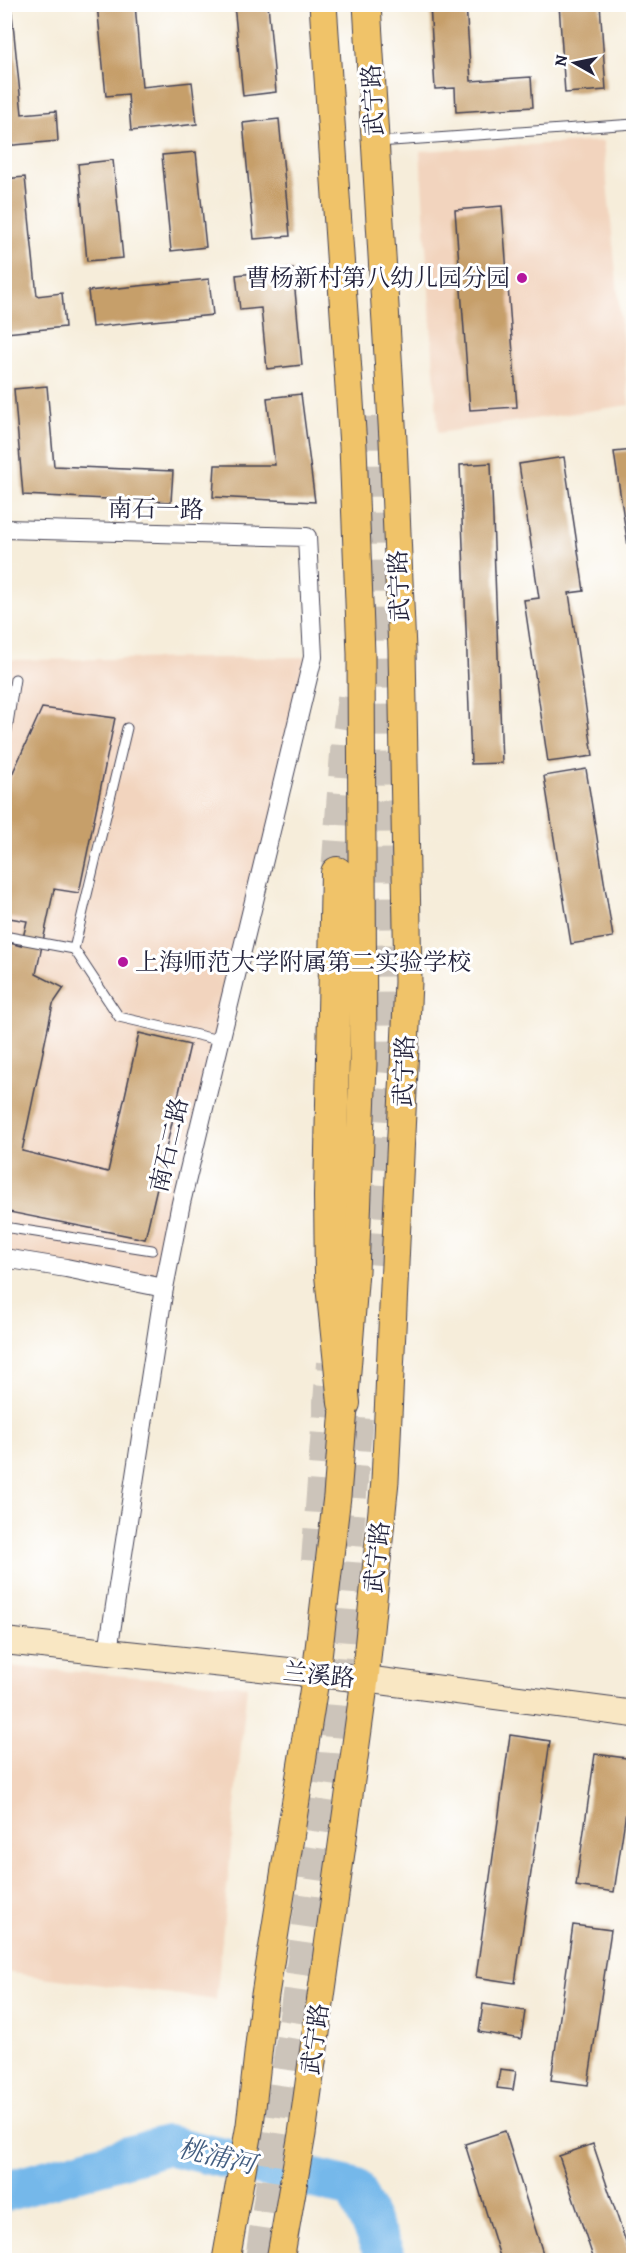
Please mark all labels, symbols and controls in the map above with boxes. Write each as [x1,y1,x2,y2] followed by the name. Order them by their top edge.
[545,33,605,93] north arrow
[549,53,573,68] text: N
[355,63,391,137] street label: 武宁路
[246,262,510,294] place label: 曹杨新村第八幼儿园分园
[515,271,529,285] marker: 曹杨新村第八幼儿园分园
[108,492,204,526] street label: 南石一路
[382,549,416,623] street label: 武宁路
[135,946,471,978] place label: 上海师范大学附属第二实验学校
[116,955,130,969] marker: 上海师范大学附属第二实验学校
[387,1034,421,1108] street label: 武宁路
[143,1095,195,1195] street label: 南石二路
[357,1520,397,1594] street label: 武宁路
[282,1655,356,1695] street label: 兰溪路
[294,2001,336,2077] street label: 武宁路
[175,2131,263,2183] water label: 桃浦河

